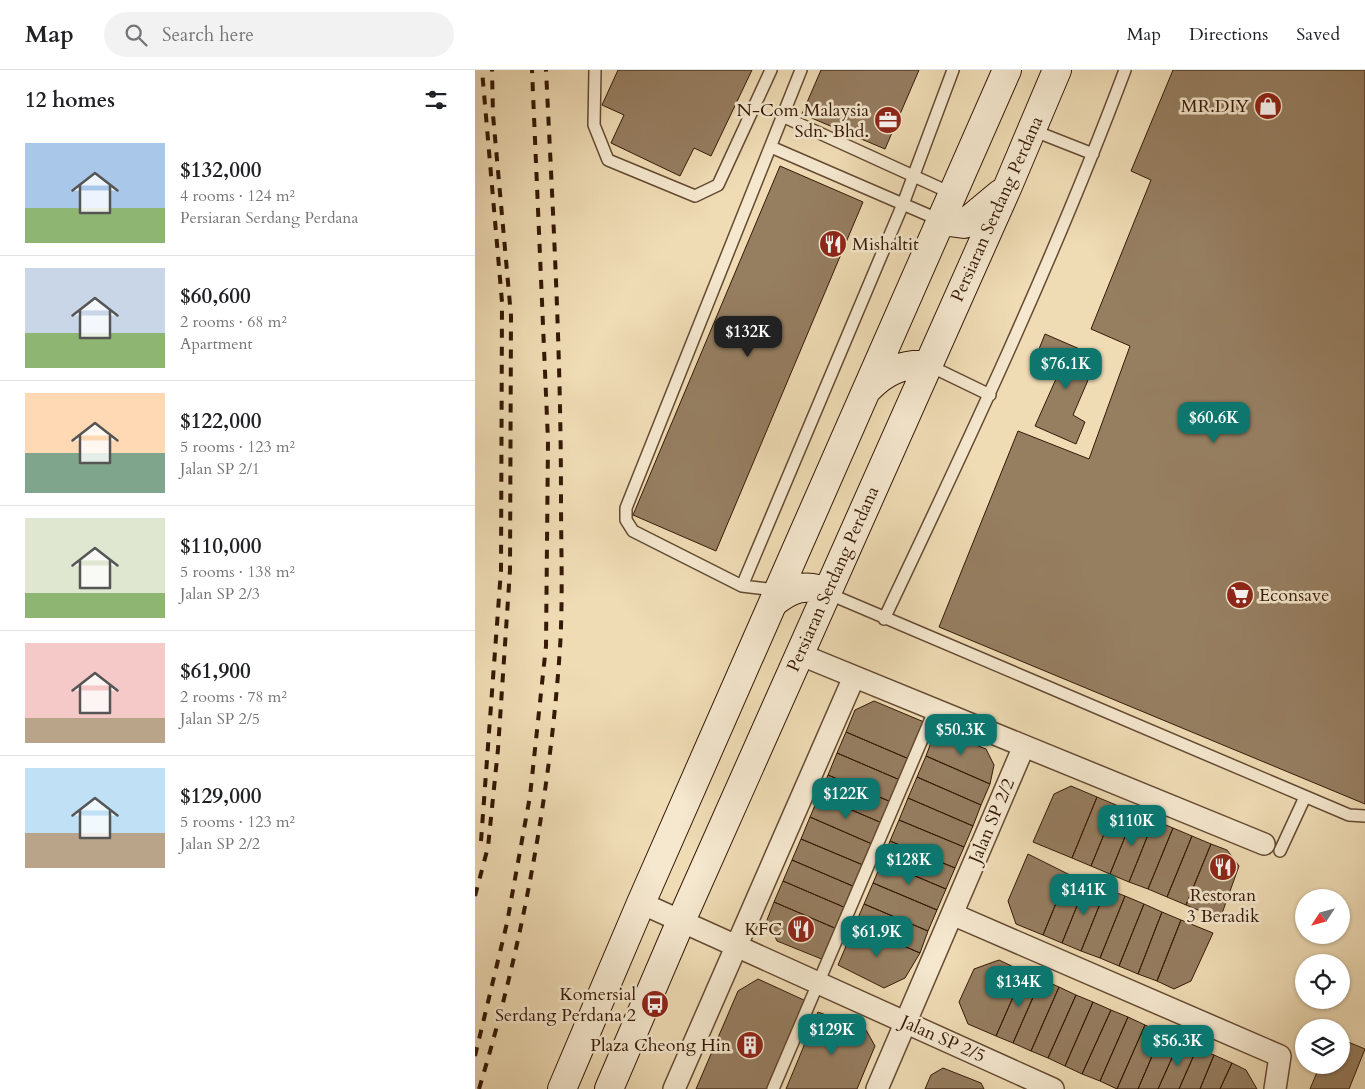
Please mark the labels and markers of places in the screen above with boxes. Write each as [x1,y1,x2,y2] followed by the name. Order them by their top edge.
[1253,91,1283,121] shop icon: MR.DIY
[1181,94,1250,119] place label: MR.DIY
[737,98,869,144] place label: N-Com Malaysia Sdn. Bhd.
[873,105,903,135] office icon: N-Com Malaysia Sdn. Bhd.
[818,229,848,259] restaurant icon: Mishaltit
[852,232,919,257] place label: Mishaltit
[713,316,783,358] pin: $132K
[1025,348,1107,390] pin: $76.1K
[1173,402,1255,444] pin: $60.6K
[1225,580,1255,610] supermarket icon: Econsave
[1259,583,1329,608] place label: Econsave
[920,714,1002,756] pin: $50.3K
[811,778,881,820] pin: $122K
[1097,804,1167,847] pin: $110K
[874,844,944,886] pin: $128K
[1208,852,1238,882] restaurant icon: Restoran 3 Beradik
[1049,874,1119,916] pin: $141K
[1186,883,1260,929] place label: Restoran 3 Beradik
[786,914,816,944] restaurant icon: KFC
[836,916,918,958] pin: $61.9K
[745,917,782,942] place label: KFC
[984,966,1054,1008] pin: $134K
[495,982,636,1028] place label: Komersial Serdang Perdana 2
[640,989,670,1019] bus stop icon: Komersial Serdang Perdana 2
[797,1014,867,1056] pin: $129K
[1137,1024,1219,1067] pin: $56.3K
[735,1030,765,1060] building icon: Plaza Cheong Hin
[590,1033,732,1058] place label: Plaza Cheong Hin

